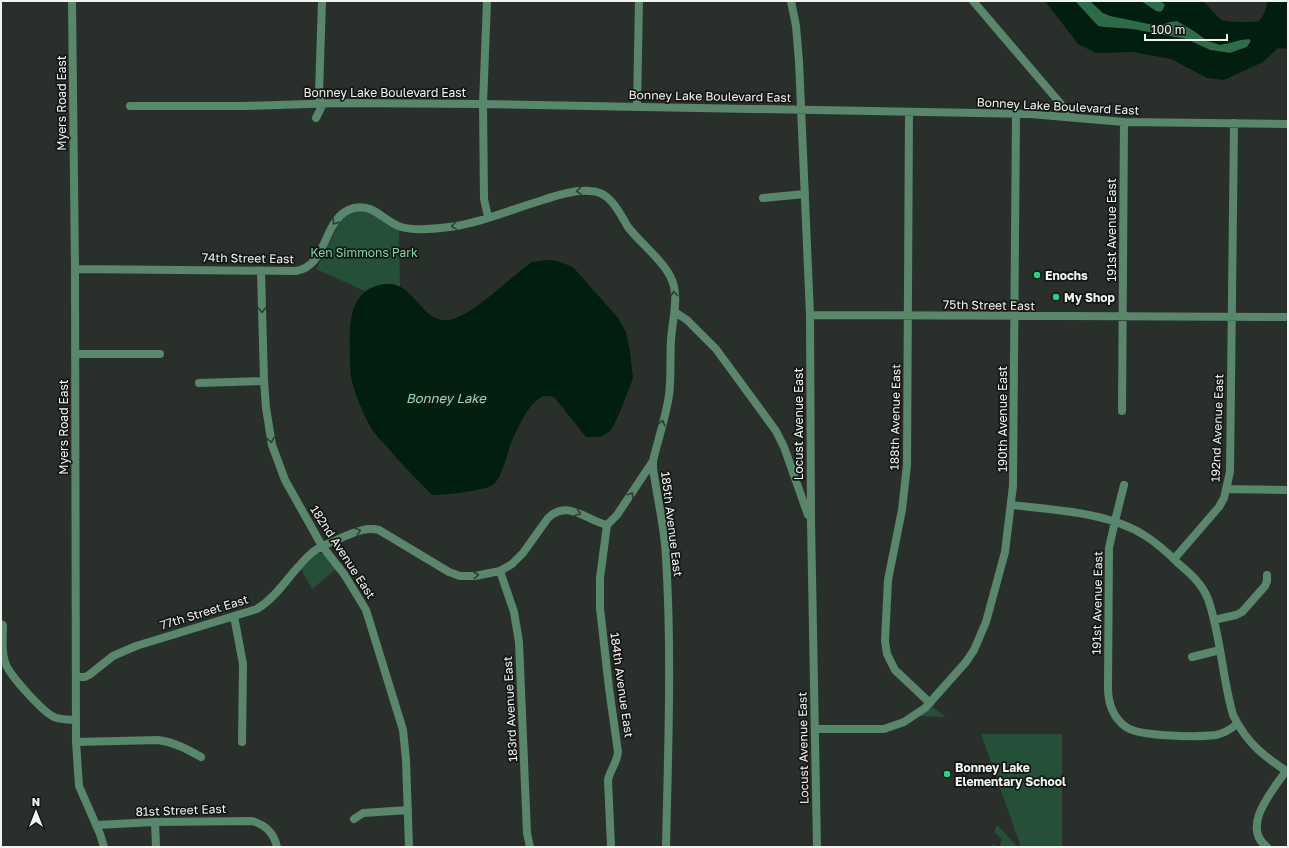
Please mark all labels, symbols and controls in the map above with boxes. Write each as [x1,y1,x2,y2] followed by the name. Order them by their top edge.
[1145,16,1227,42] scale bar
[1151,22,1185,37] text: 100 m
[54,55,69,151] street label: Myers Road East
[304,85,467,100] street label: Bonney Lake Boulevard East
[628,87,792,105] street label: Bonney Lake Boulevard East
[976,94,1140,118] street label: Bonney Lake Boulevard East
[1104,178,1119,282] street label: 191st Avenue East
[576,187,582,196] one-way arrow
[333,218,340,225] one-way arrow
[451,221,457,230] one-way arrow
[310,245,418,260] park label: Ken Simmons Park
[202,250,295,266] street label: 74th Street East
[1045,268,1088,283] place label: Enochs
[1032,270,1042,280] marker: Enochs
[1064,290,1115,305] place label: My Shop
[670,291,679,297] one-way arrow
[1051,292,1061,302] marker: My Shop
[943,297,1035,313] street label: 75th Street East
[257,307,266,313] one-way arrow
[887,364,903,470] street label: 188th Avenue East
[995,366,1010,472] street label: 190th Avenue East
[791,368,806,480] street label: Locust Avenue East
[1208,373,1226,482] street label: 192nd Avenue East
[56,379,71,475] street label: Myers Road East
[406,390,487,406] water label: Bonney Lake
[658,420,666,426] one-way arrow
[266,437,274,443] one-way arrow
[658,471,686,578] street label: 185th Avenue East
[626,492,633,499] one-way arrow
[307,502,379,602] street label: 182nd Avenue East
[574,509,581,517] one-way arrow
[355,527,362,536] one-way arrow
[1089,551,1105,655] street label: 191st Avenue East
[473,571,479,580] one-way arrow
[158,591,250,633] street label: 77th Street East
[607,631,637,739] street label: 184th Avenue East
[500,656,520,762] street label: 183rd Avenue East
[795,691,811,804] street label: Locust Avenue East
[955,760,1066,789] place label: Bonney Lake Elementary School
[942,769,952,779] marker: Bonney Lake Elementary School
[16,792,56,832] north arrow
[32,795,40,808] text: N
[135,801,227,819] street label: 81st Street East

